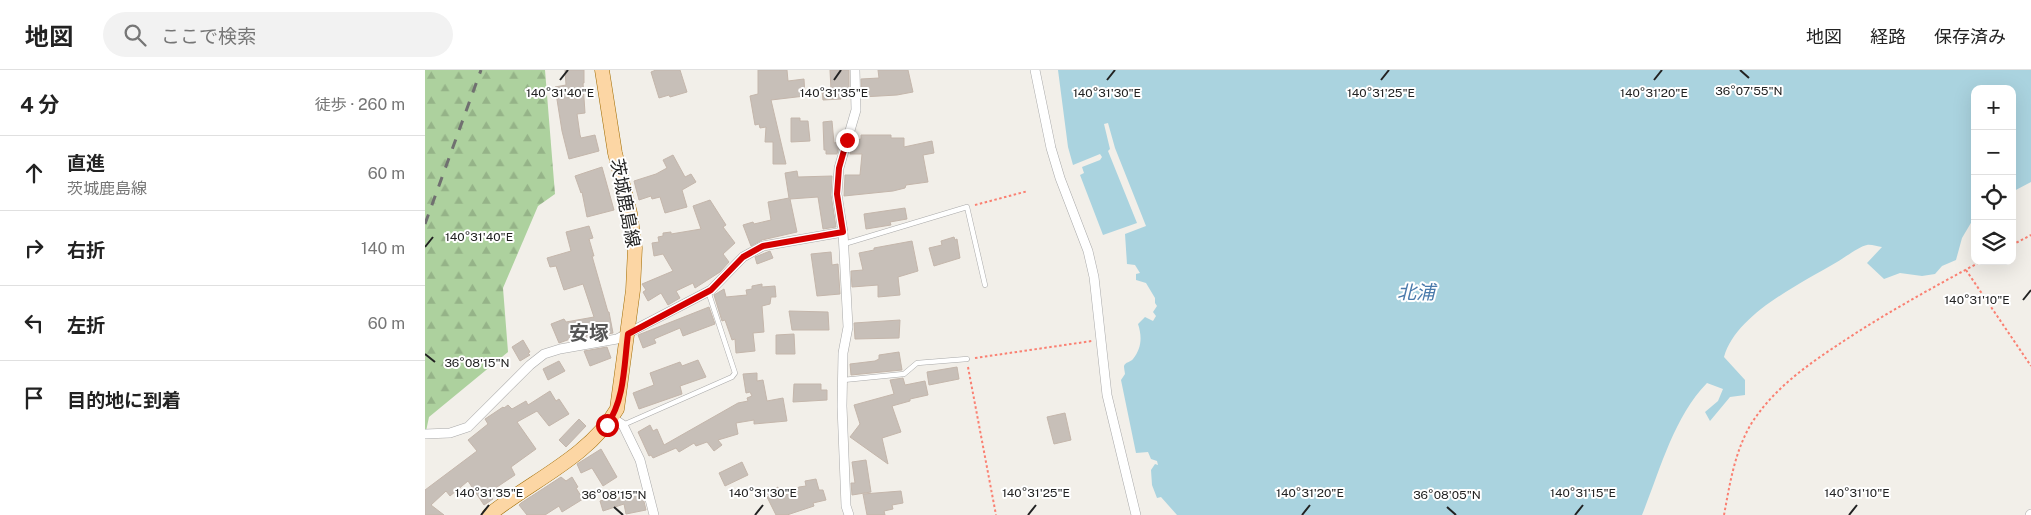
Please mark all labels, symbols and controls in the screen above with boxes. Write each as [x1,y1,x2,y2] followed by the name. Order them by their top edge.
[103,12,453,57] search box
[121,21,149,49] icon: search
[25,22,73,50] text: 地図
[161,25,256,47] text: ここで検索
[1806,26,1842,47] text: 地図
[1870,26,1906,47] text: 経路
[1934,26,2006,47] text: 保存済み
[1715,84,1783,98] text: 36°07'55"N
[1971,85,2016,265] map controls
[1971,85,2016,130] button: +
[526,86,594,100] text: 140°31'40"E
[800,86,868,100] text: 140°31'35"E
[1073,86,1141,100] text: 140°31'30"E
[1347,86,1415,100] text: 140°31'25"E
[1620,86,1688,100] text: 140°31'20"E
[20,92,60,117] text: 4 分
[315,95,405,114] text: 徒歩 · 260 m
[836,129,859,152] route end
[1971,130,2016,175] button: −
[67,152,105,174] text: 直進
[607,157,644,249] street label: 茨城鹿島線
[20,159,48,187] icon: ahead
[368,164,405,183] text: 60 m
[1971,175,2016,220] button: locate
[67,179,147,198] text: 茨城鹿島線
[1971,220,2016,265] button: layers
[445,230,513,244] text: 140°31'40"E
[20,234,48,262] icon: right
[67,239,105,261] text: 右折
[361,239,405,258] text: 140 m
[1397,281,1438,303] water label: 北浦
[1944,293,2010,307] text: 140°31'10"E
[20,309,48,337] icon: left
[67,314,105,336] text: 左折
[368,314,405,333] text: 60 m
[569,321,609,345] district label: 安塚
[444,356,510,370] text: 36°08'15"N
[20,384,48,412] icon: arrive
[67,389,181,411] text: 目的地に到着
[596,414,619,437] route start
[455,486,523,500] text: 140°31'35"E
[729,486,797,500] text: 140°31'30"E
[1002,486,1070,500] text: 140°31'25"E
[1276,486,1344,500] text: 140°31'20"E
[1550,486,1616,500] text: 140°31'15"E
[1824,486,1890,500] text: 140°31'10"E
[581,488,647,502] text: 36°08'15"N
[1413,488,1481,502] text: 36°08'05"N

